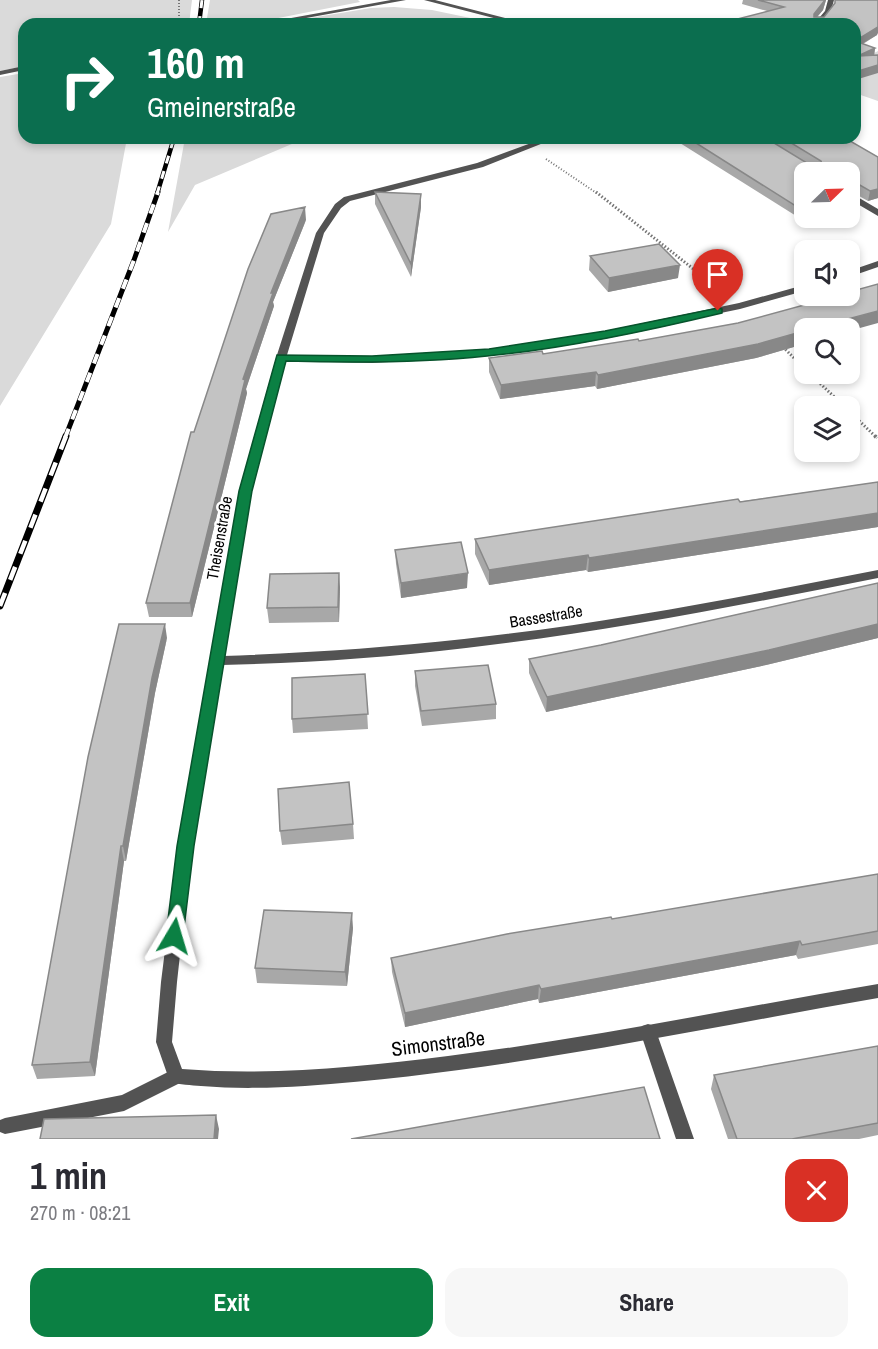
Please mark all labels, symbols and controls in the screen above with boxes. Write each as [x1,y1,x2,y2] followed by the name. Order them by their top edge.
[147,35,245,91] text: 160 m
[48,42,126,120] icon: right
[147,89,296,125] text: Gmeinerstraße
[794,162,860,228] north arrow
[794,162,860,462] map controls
[794,240,860,306] button: sound
[692,249,743,311] pin
[701,258,734,291] icon: arrive
[794,318,860,384] button: search
[794,396,860,462] button: layers
[201,494,237,582] street label: Theisenstraße
[508,599,584,633] street label: Bassestraße
[142,904,206,968] position arrow
[390,1024,486,1062] street label: Simonstraße
[30,1152,107,1200] text: 1 min
[785,1159,848,1222] button: close
[30,1199,130,1226] text: 270 m · 08:21
[30,1268,433,1337] button: Exit
[445,1268,848,1337] button: Share

